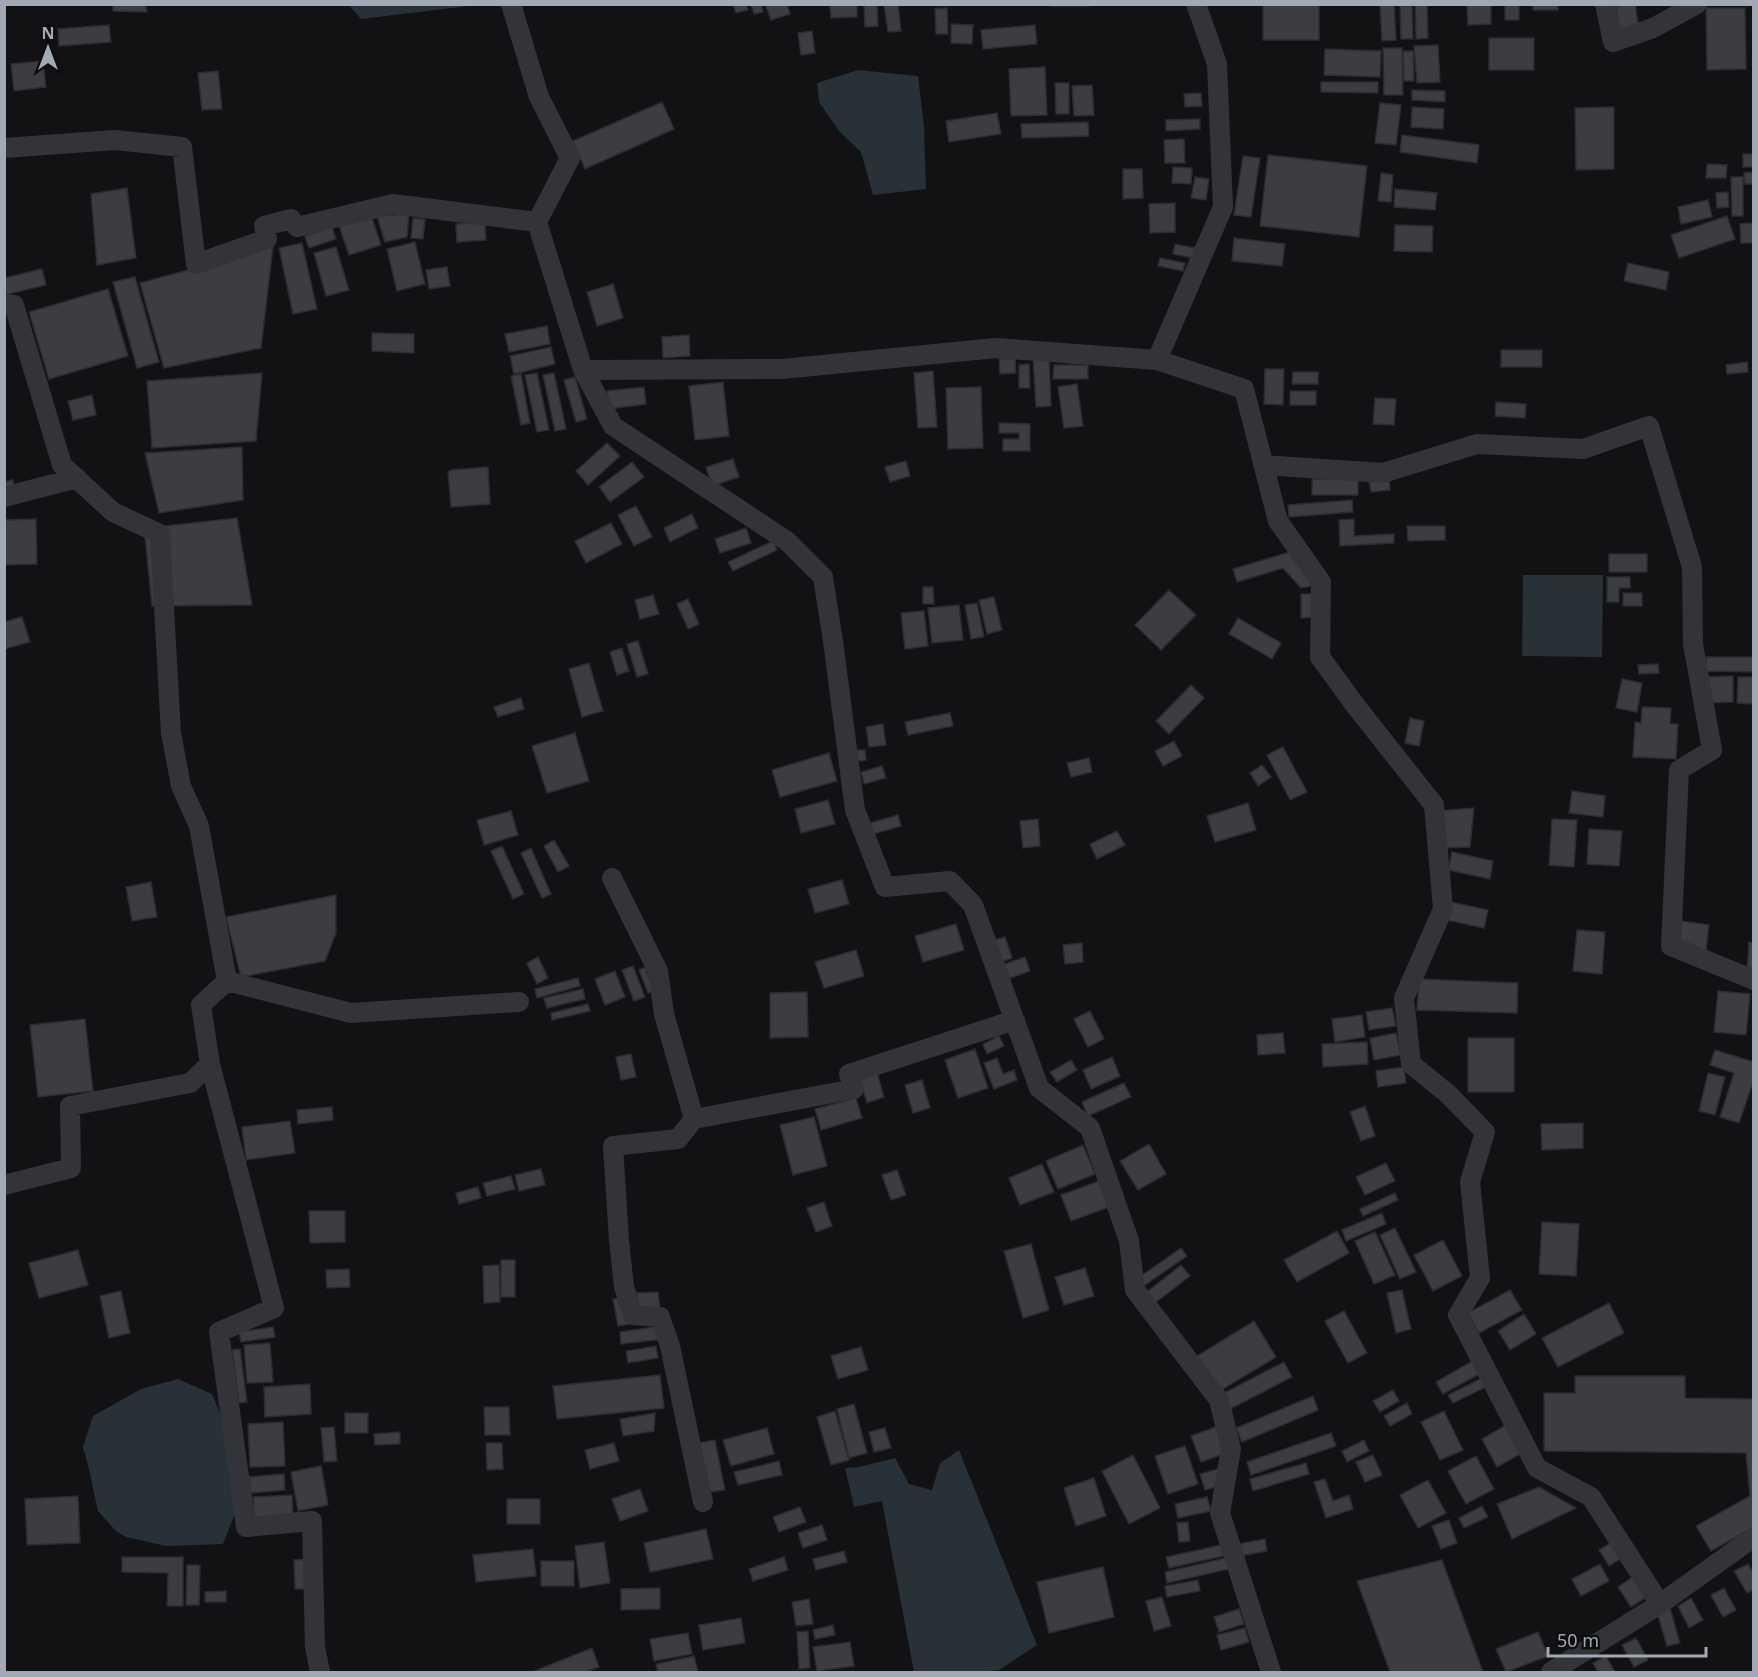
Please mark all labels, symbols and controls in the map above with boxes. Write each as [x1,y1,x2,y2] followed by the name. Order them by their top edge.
[18,18,78,78] north arrow
[41,22,55,44] text: N
[1548,1620,1706,1658] scale bar
[1557,1628,1599,1652] text: 50 m

